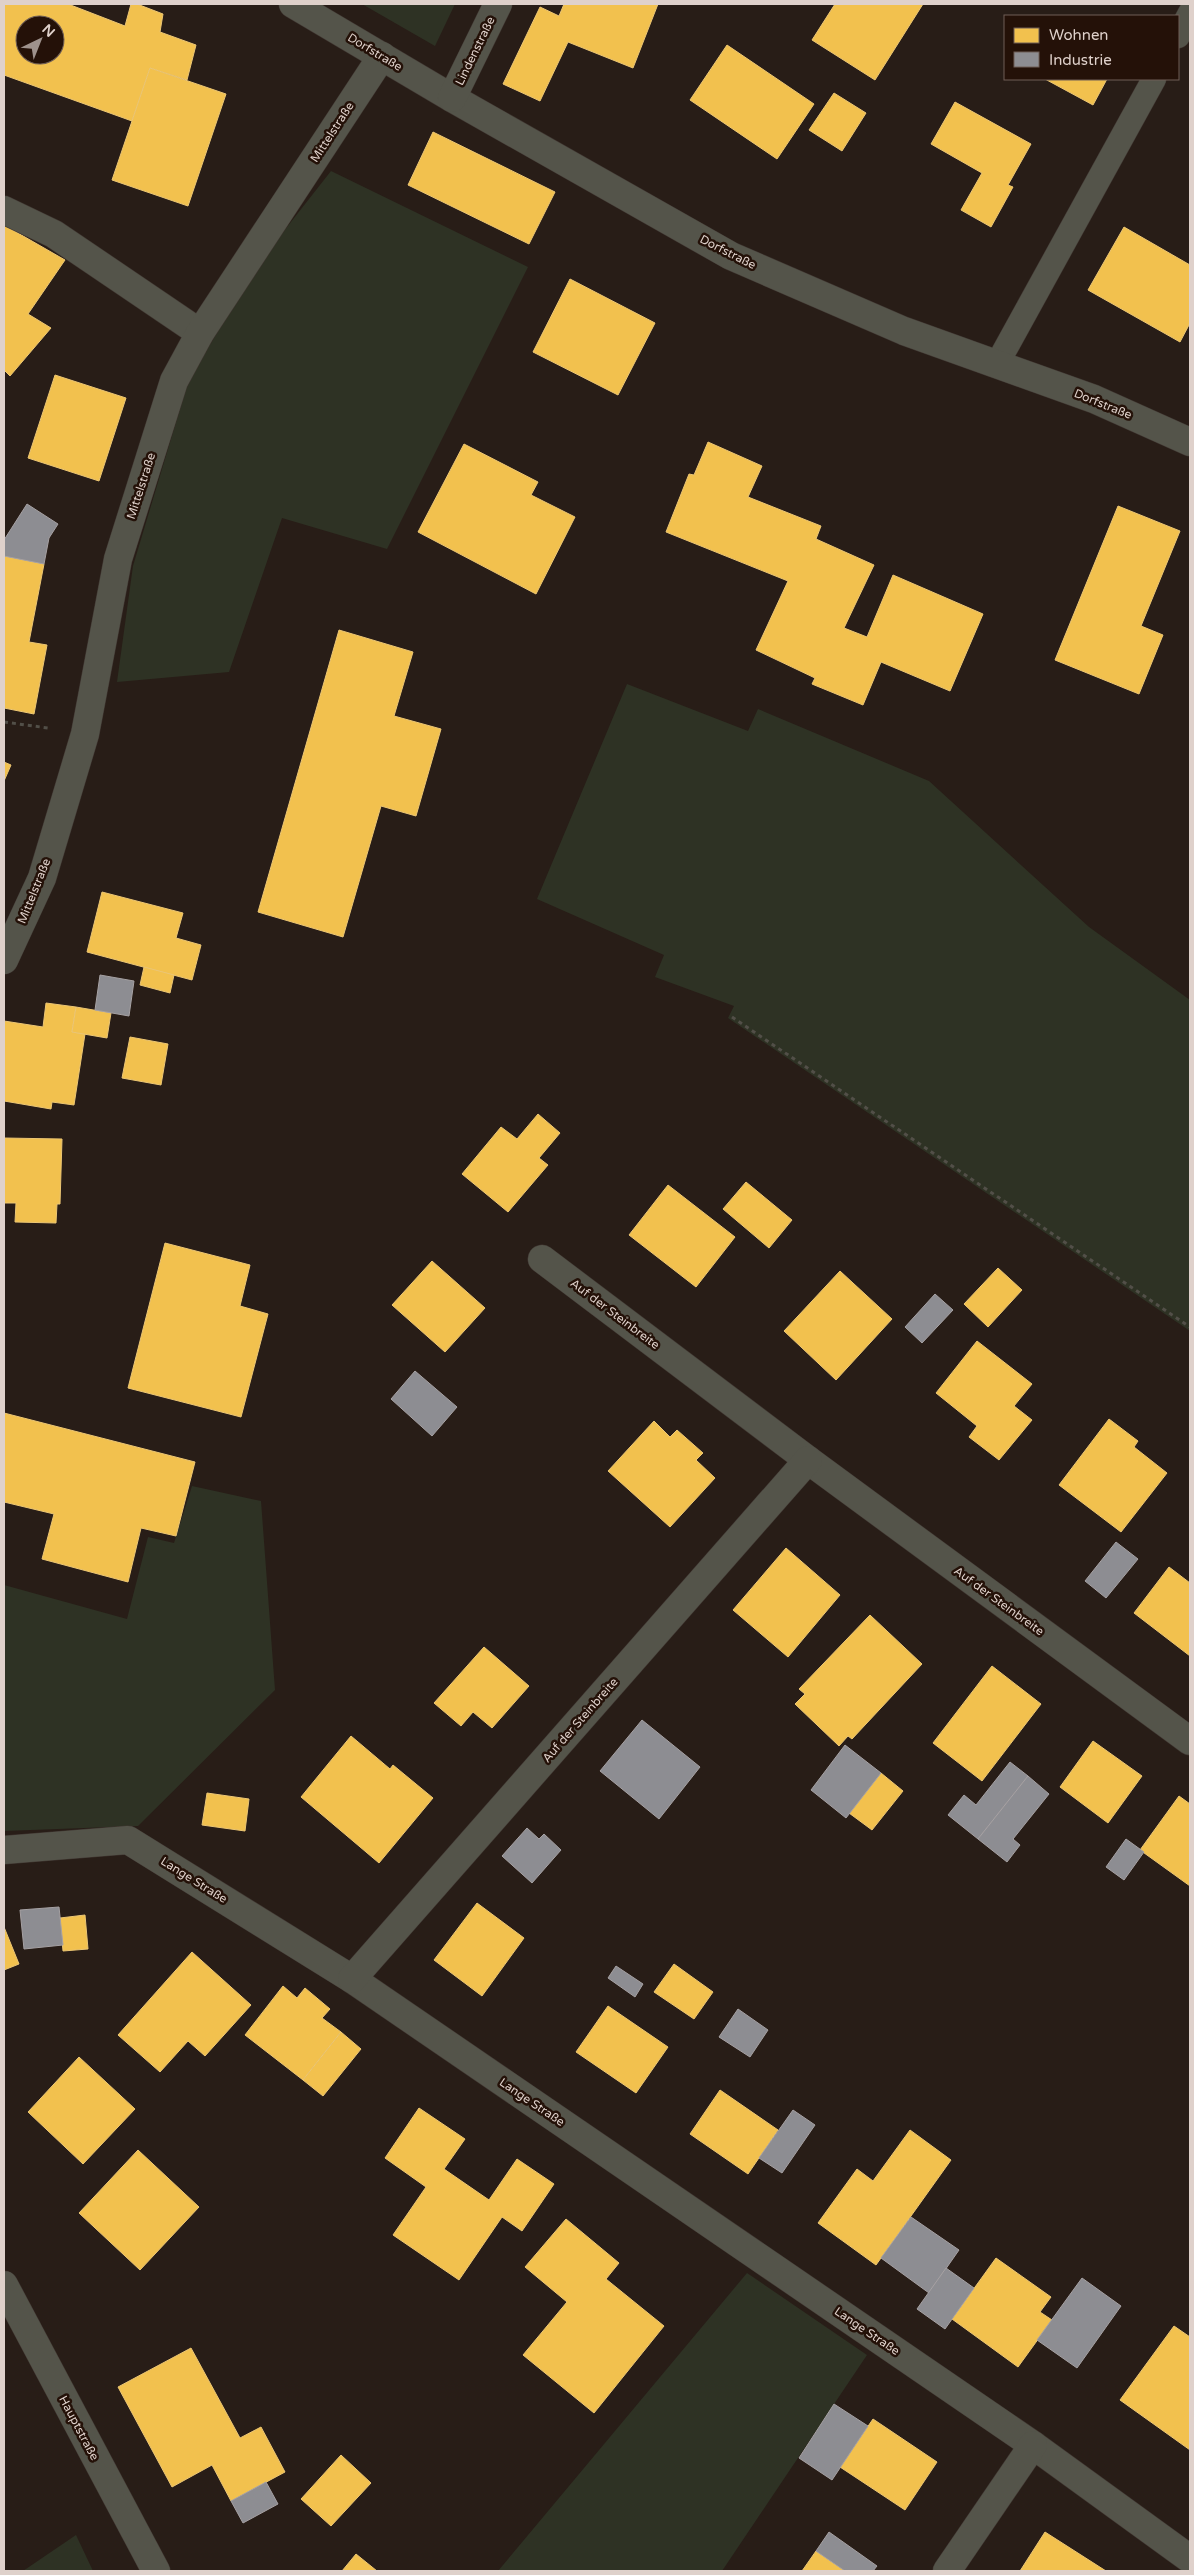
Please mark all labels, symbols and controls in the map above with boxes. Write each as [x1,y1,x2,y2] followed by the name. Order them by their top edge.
[452,14,498,88] street label: Lindenstraße
[15,15,65,65] north arrow
[1004,15,1179,80] legend
[39,21,58,41] text: N
[1049,26,1109,44] text: Wohnen
[345,30,405,74] street label: Dorfstraße
[1049,51,1112,69] text: Industrie
[307,99,357,165] street label: Mittelstraße
[698,232,759,272] street label: Dorfstraße
[1072,386,1134,422] street label: Dorfstraße
[124,451,158,521] street label: Mittelstraße
[15,856,53,926] street label: Mittelstraße
[568,1276,662,1352] street label: Auf der Steinbreite
[951,1564,1047,1638] street label: Auf der Steinbreite
[539,1675,621,1765] street label: Auf der Steinbreite
[158,1854,230,1906] street label: Lange Straße
[497,2075,567,2129] street label: Lange Straße
[832,2304,902,2358] street label: Lange Straße
[56,2393,102,2463] street label: Hauptstraße

